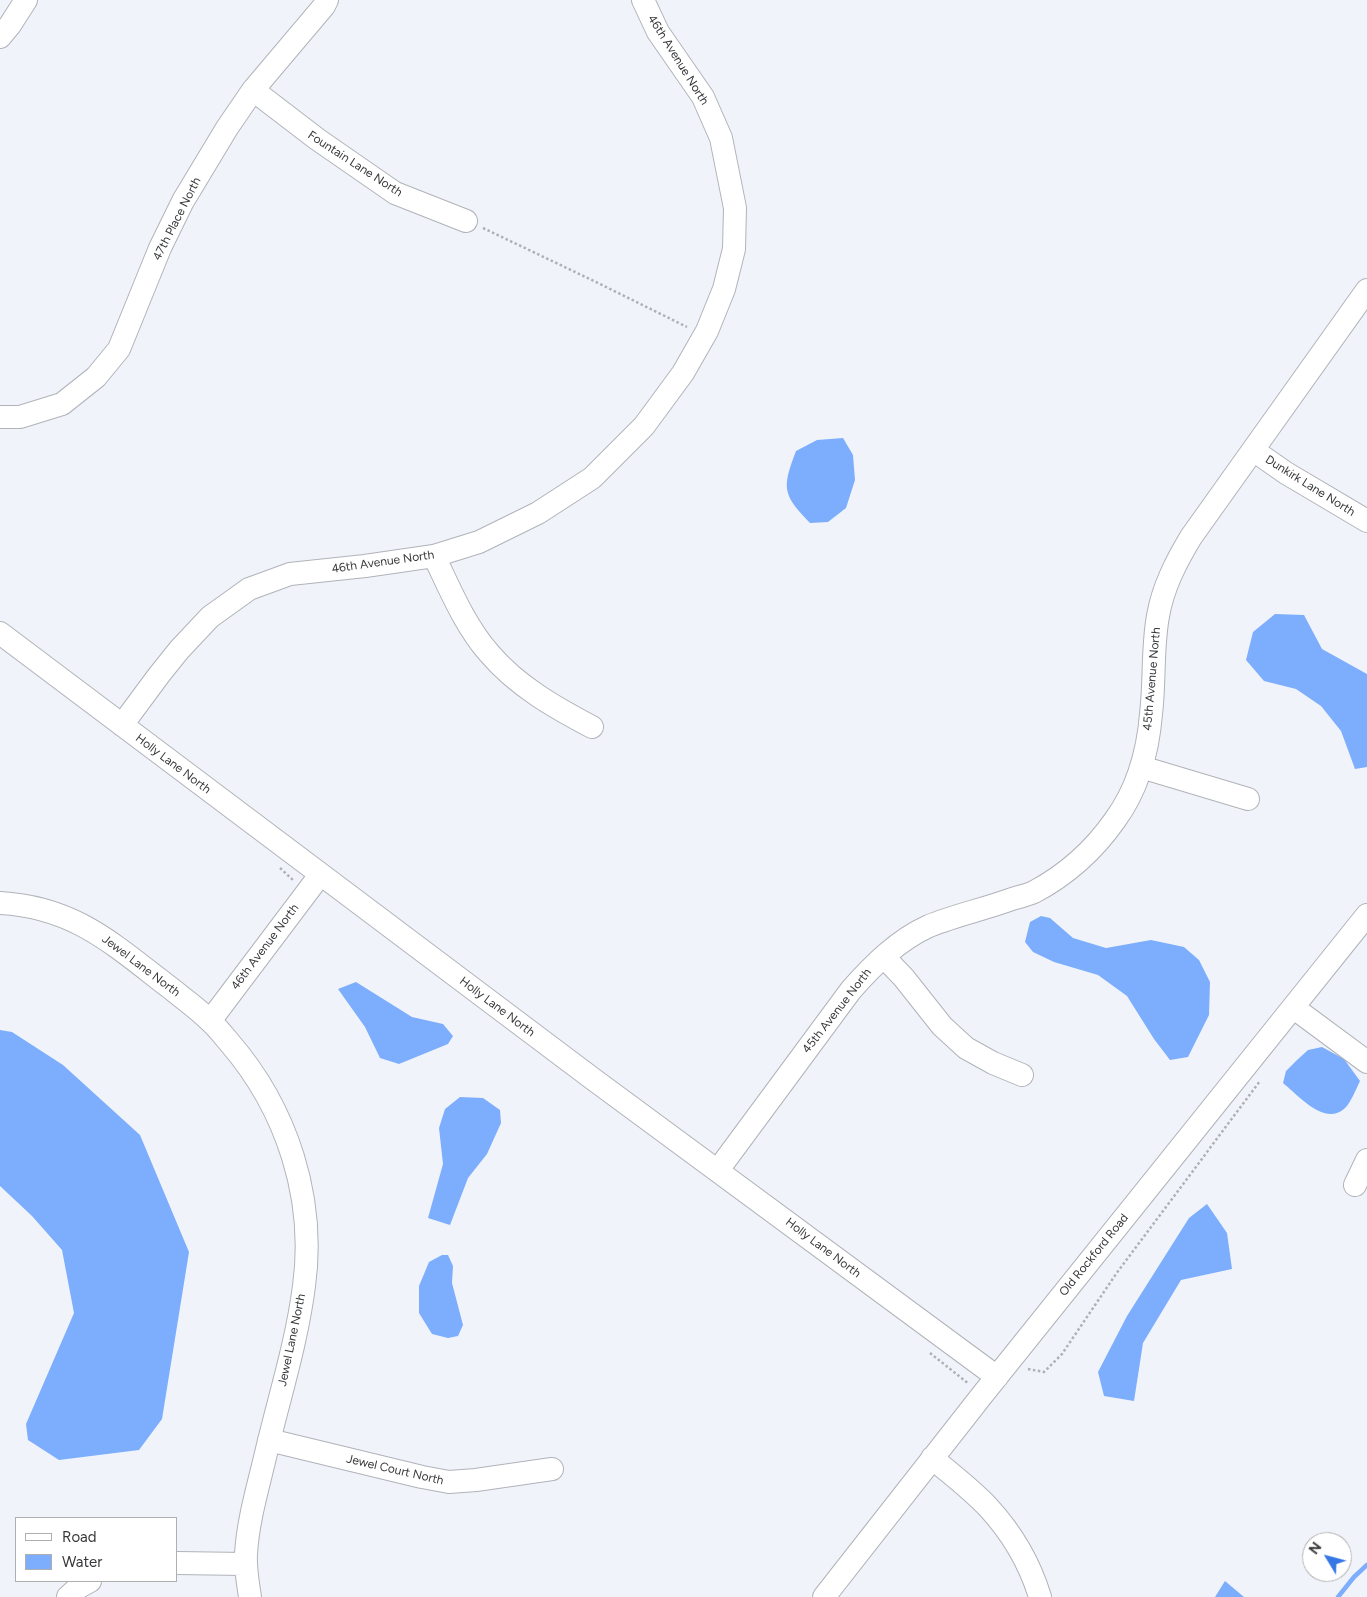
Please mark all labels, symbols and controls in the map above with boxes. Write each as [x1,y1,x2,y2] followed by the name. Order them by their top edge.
[644,12,712,108] street label: 46th Avenue North
[305,128,405,200] street label: Fountain Lane North
[150,175,204,263] street label: 47th Place North
[1262,453,1358,519] street label: Dunkirk Lane North
[331,548,435,576] street label: 46th Avenue North
[1140,627,1164,731] street label: 45th Avenue North
[132,731,214,797] street label: Holly Lane North
[228,901,302,993] street label: 46th Avenue North
[99,932,183,1000] street label: Jewel Lane North
[799,966,875,1056] street label: 45th Avenue North
[456,974,538,1040] street label: Holly Lane North
[1056,1211,1132,1299] street label: Old Rockford Road
[782,1215,864,1281] street label: Holly Lane North
[275,1292,309,1388] street label: Jewel Lane North
[345,1452,445,1488] street label: Jewel Court North
[15,1517,178,1582] legend
[62,1528,97,1546] text: Road
[1302,1532,1352,1582] north arrow
[1305,1539,1325,1558] text: N
[62,1553,102,1571] text: Water

